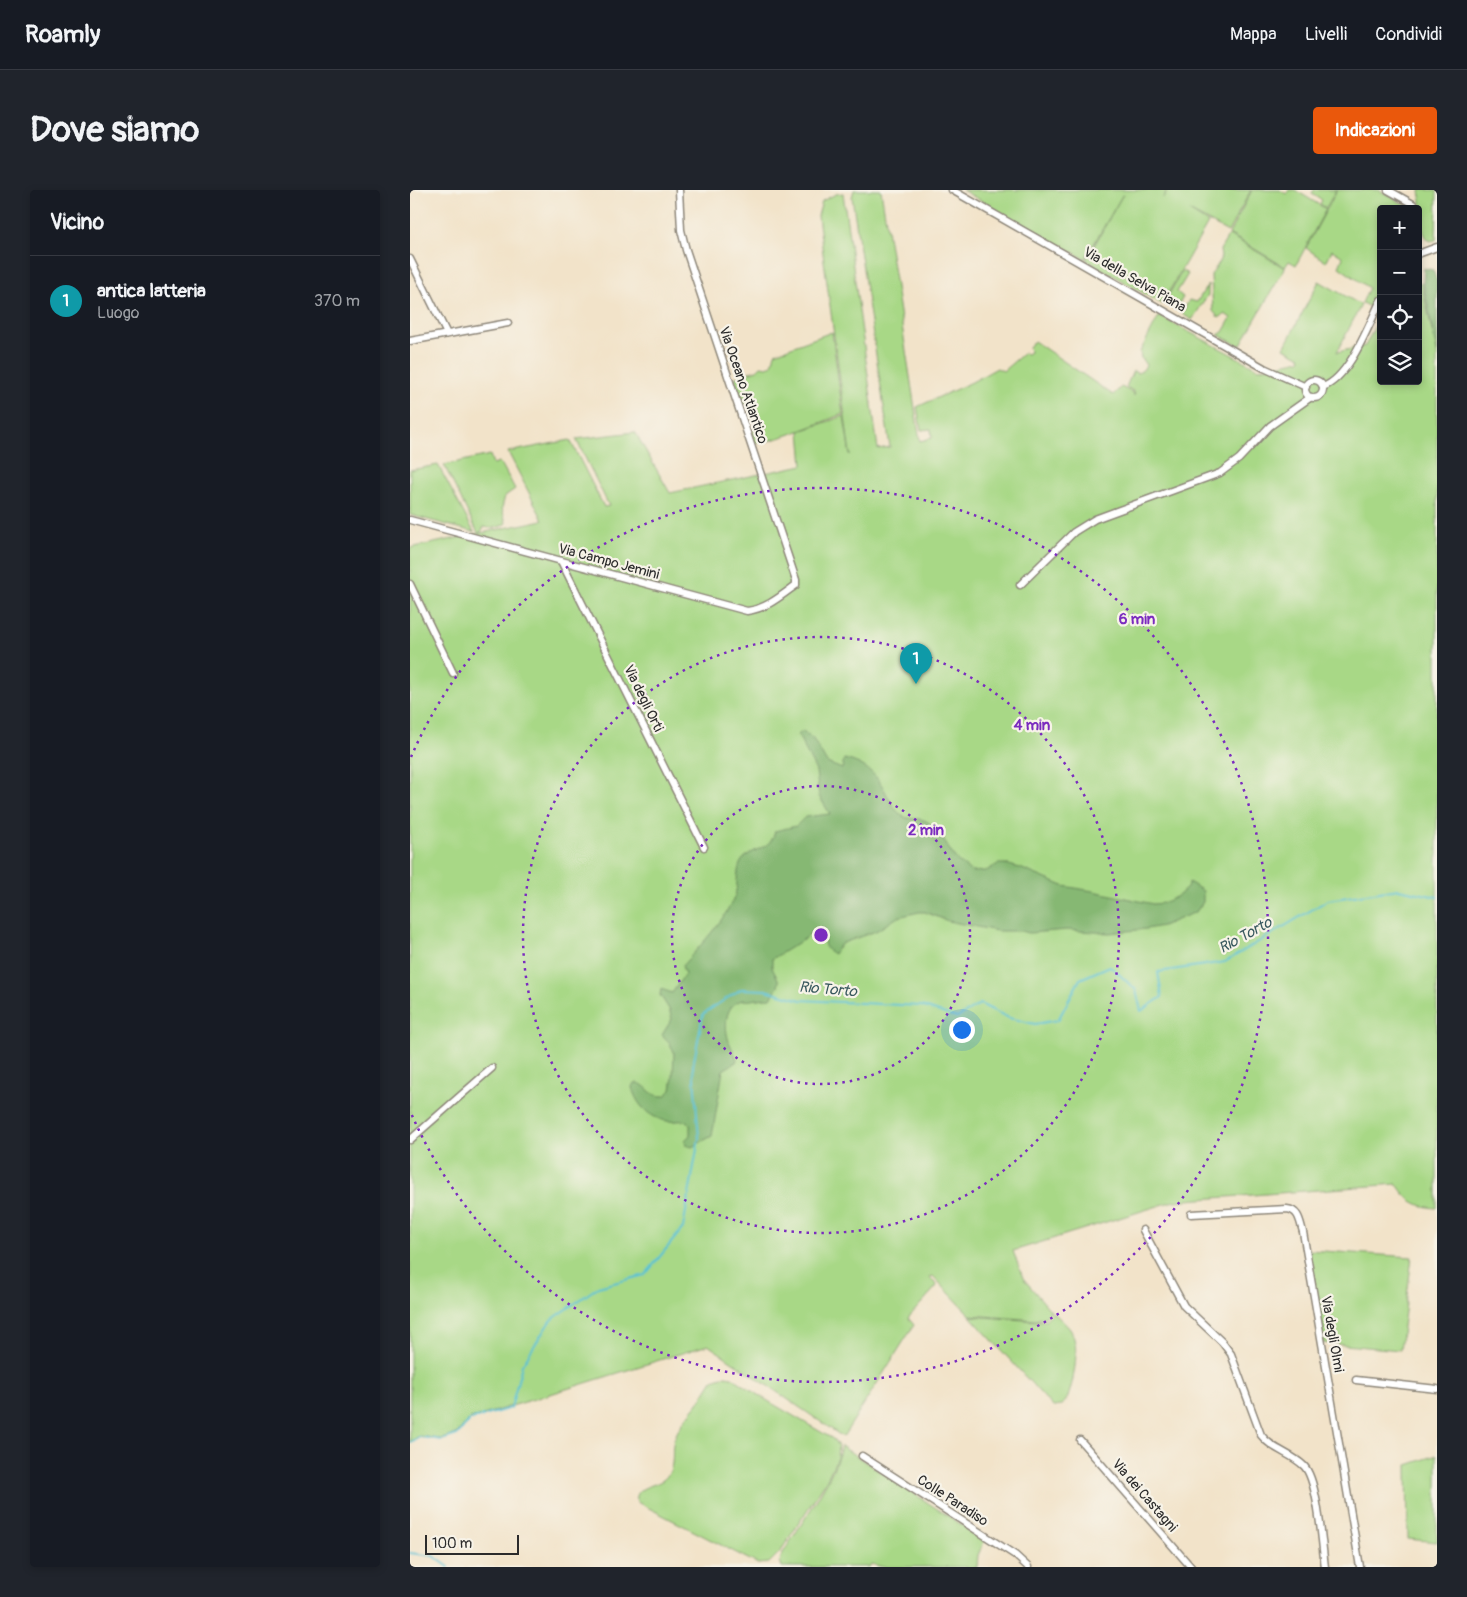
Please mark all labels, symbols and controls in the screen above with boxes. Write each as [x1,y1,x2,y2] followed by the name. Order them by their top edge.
[25,20,100,49] text: Roamly
[1230,23,1277,46] text: Mappa
[1305,23,1347,46] text: Livelli
[1375,23,1442,46] text: Condividi
[1313,107,1437,154] button: Indicazioni
[30,108,199,152] text: Dove siamo
[1377,205,1422,385] map controls
[1377,205,1422,250] button: +
[50,209,104,236] text: Vicino
[1080,243,1189,316] street label: Via della Selva Piana
[1377,250,1422,295] button: −
[97,279,206,303] text: antica latteria
[63,291,69,311] text: 1
[314,291,360,311] text: 370 m
[1377,295,1422,340] button: locate
[97,303,139,323] text: Luogo
[715,324,772,446] street label: Via Oceano Atlantico
[1377,340,1422,385] button: layers
[557,540,662,583] street label: Via Campo Jemini
[1119,610,1156,629] text: 6 min
[900,643,932,684] pin: 1
[620,662,667,735] street label: Via degli Orti
[1014,716,1051,735] text: 4 min
[908,821,944,840] text: 2 min
[1215,913,1276,958] water label: Rio Torto
[812,926,830,944] centre of rings
[798,978,859,1002] water label: Rio Torto
[949,1017,975,1043] your location
[1317,1295,1348,1374] street label: Via degli Olmi
[1108,1455,1181,1536] street label: Via dei Castagni
[914,1471,992,1530] street label: Colle Paradiso
[425,1532,519,1555] scale bar
[432,1535,472,1552] text: 100 m

